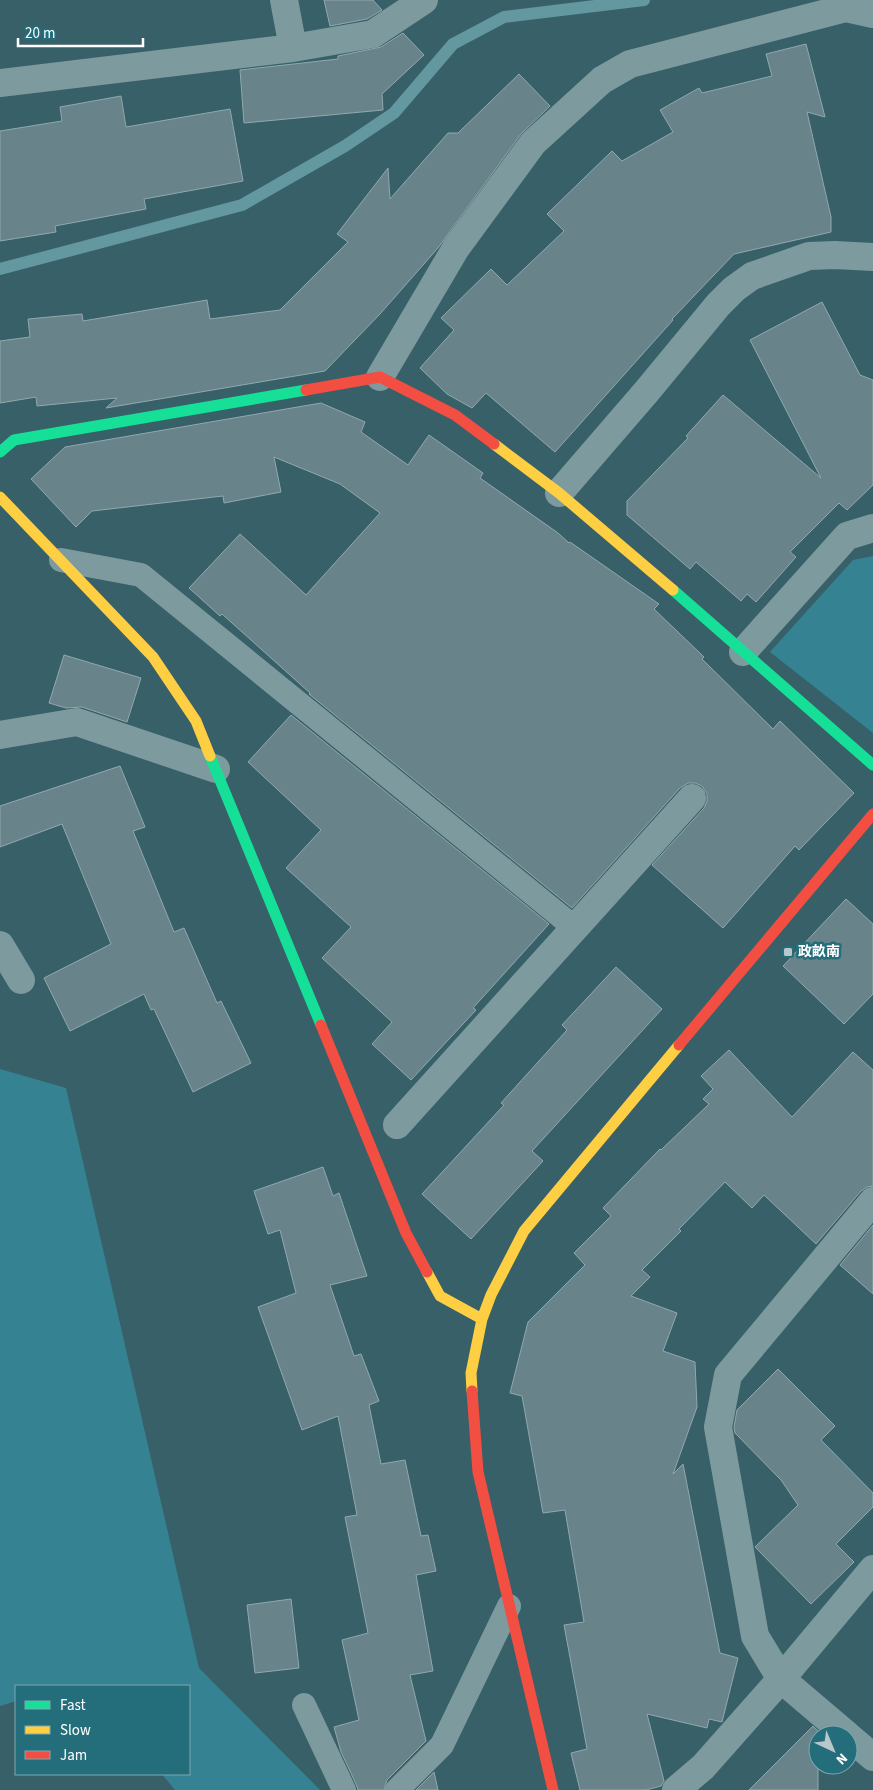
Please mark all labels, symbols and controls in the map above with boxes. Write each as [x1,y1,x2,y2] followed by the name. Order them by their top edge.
[18,15,142,47] scale bar
[25,23,55,44] text: 20 m
[798,942,840,962] place label: 政畝南
[782,946,794,958] marker: 政畝南
[15,1685,190,1775] legend
[60,1695,86,1716] text: Fast
[60,1720,91,1741] text: Slow
[808,1725,858,1775] north arrow
[60,1745,87,1766] text: Jam
[831,1748,852,1769] text: N

